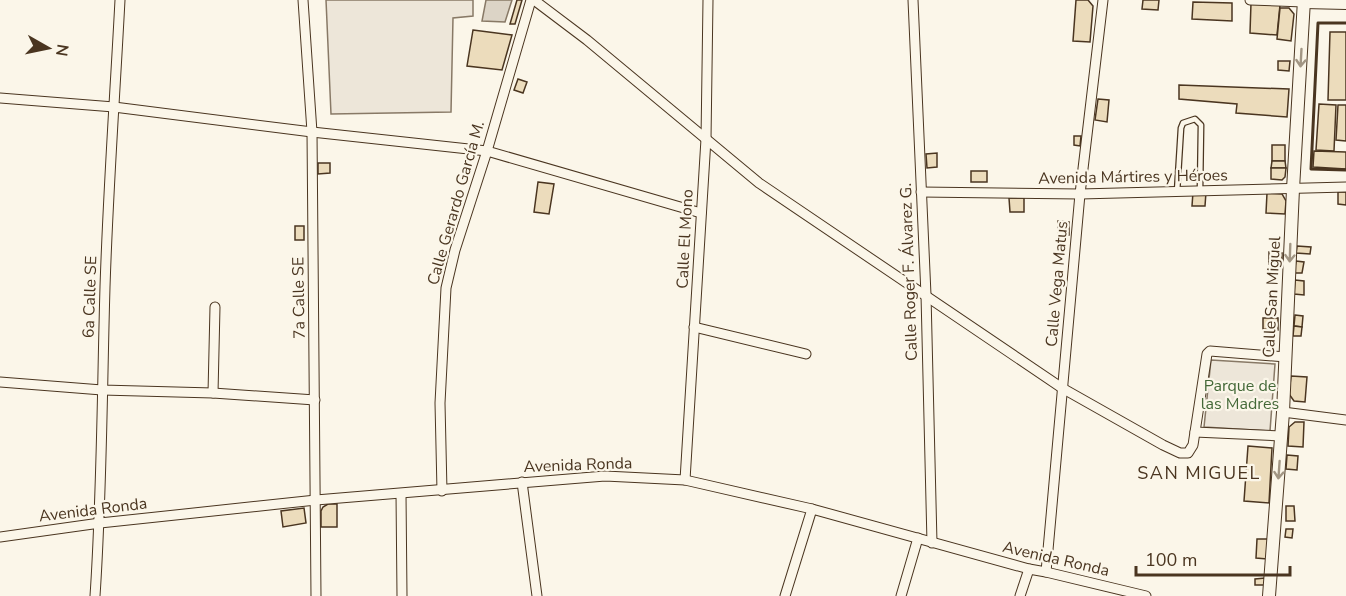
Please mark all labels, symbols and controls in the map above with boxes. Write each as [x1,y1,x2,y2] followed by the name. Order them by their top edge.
[18,18,78,78] north arrow
[50,43,74,58] text: N
[1296,48,1307,68] one-way arrow
[422,118,490,288] street label: Calle Gerardo García M.
[1038,164,1228,190] street label: Avenida Mártires y Héroes
[895,183,923,361] street label: Calle Roger F. Álvarez G.
[671,189,699,289] street label: Calle El Mono
[1041,220,1073,348] street label: Calle Vega Matus
[1258,235,1286,358] street label: Calle San Miguel
[1285,243,1296,263] one-way arrow
[78,255,102,339] street label: 6a Calle SE
[287,257,311,339] street label: 7a Calle SE
[1201,375,1279,415] park label: Parque de las Madres
[523,452,633,478] street label: Avenida Ronda
[1273,460,1284,480] one-way arrow
[1137,461,1261,485] district label: SAN MIGUEL
[38,492,148,528] street label: Avenida Ronda
[1000,536,1112,582] street label: Avenida Ronda
[1136,539,1290,577] scale bar
[1145,548,1197,572] text: 100 m

